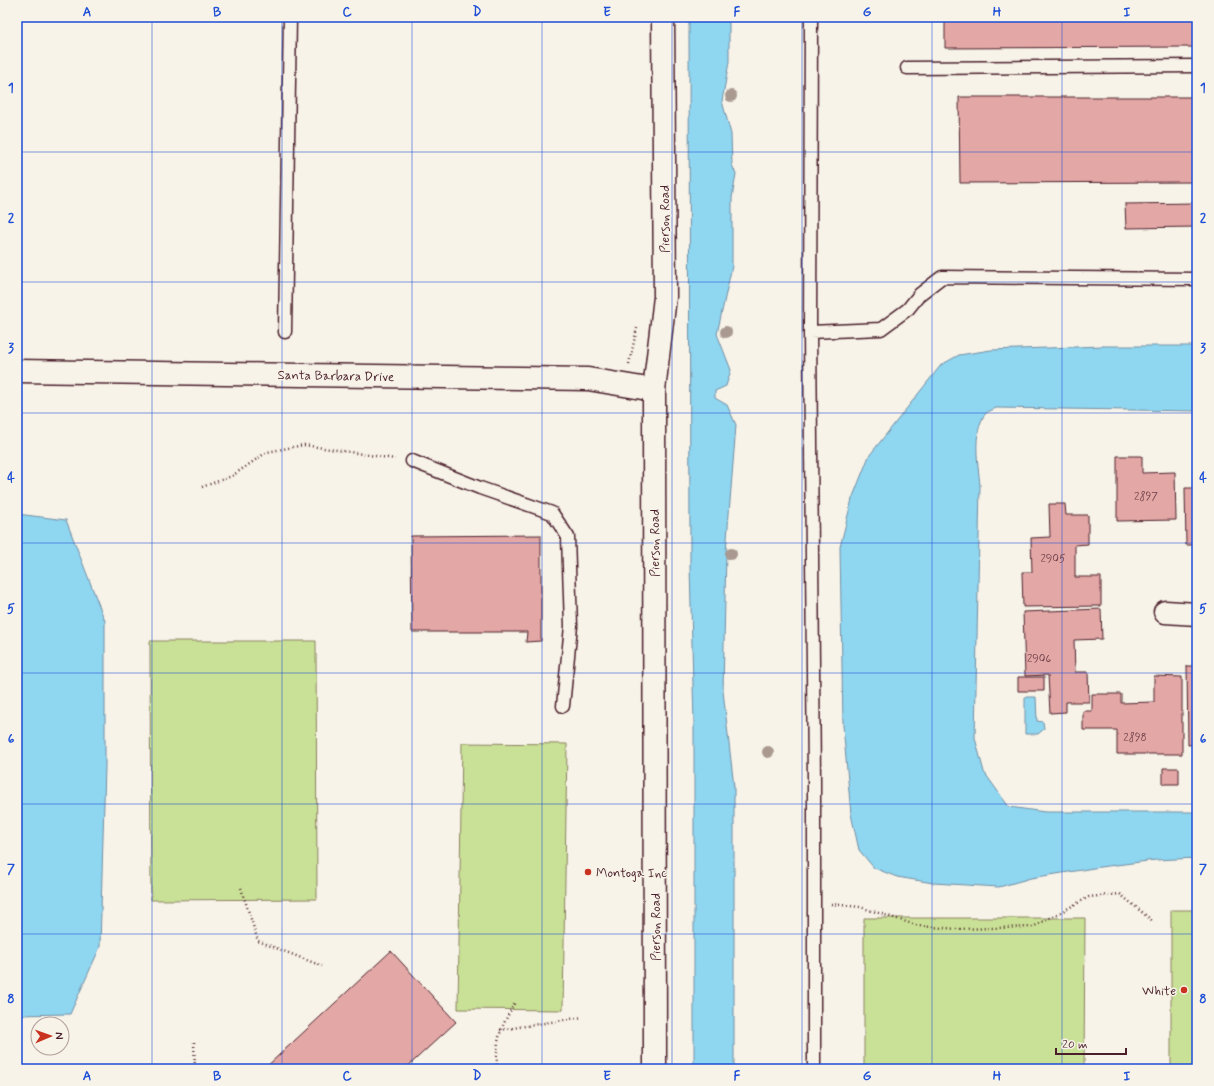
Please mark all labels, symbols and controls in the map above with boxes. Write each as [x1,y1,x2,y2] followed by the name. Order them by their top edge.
[83,4,91,21] text: A
[213,4,222,21] text: B
[342,4,352,21] text: C
[473,4,482,21] text: D
[603,4,611,21] text: E
[734,4,741,21] text: F
[863,4,872,21] text: G
[993,4,1002,21] text: H
[1124,4,1131,21] text: I
[8,80,14,97] text: 1
[1200,80,1206,97] text: 1
[657,185,674,253] street label: Pierson Road
[8,210,15,227] text: 2
[1200,210,1207,227] text: 2
[8,340,14,357] text: 3
[1200,340,1206,357] text: 3
[278,367,394,386] street label: Santa Barbara Drive
[7,470,15,487] text: 4
[1199,470,1207,487] text: 4
[1134,490,1158,504] house number: 2897
[647,509,664,577] street label: Pierson Road
[1040,552,1066,566] house number: 2905
[7,601,15,618] text: 5
[1199,601,1207,618] text: 5
[1027,652,1051,666] house number: 2906
[8,731,15,748] text: 6
[1123,731,1147,745] house number: 2898
[1200,731,1207,748] text: 6
[7,861,15,878] text: 7
[1199,861,1207,878] text: 7
[596,865,667,882] place label: Montoga Inc
[583,867,593,877] marker: Montoga Inc
[648,893,665,961] street label: Pierson Road
[1142,983,1176,1000] place label: White
[1179,985,1189,995] marker: White
[7,991,15,1008] text: 8
[1199,991,1207,1008] text: 8
[30,1016,70,1056] north arrow
[1056,1030,1126,1056] scale bar
[52,1032,66,1040] text: N
[1062,1037,1088,1053] text: 20 m
[83,1068,91,1085] text: A
[213,1068,222,1085] text: B
[342,1068,352,1085] text: C
[473,1068,482,1085] text: D
[603,1068,611,1085] text: E
[734,1068,741,1085] text: F
[863,1068,872,1085] text: G
[993,1068,1002,1085] text: H
[1124,1068,1131,1085] text: I

